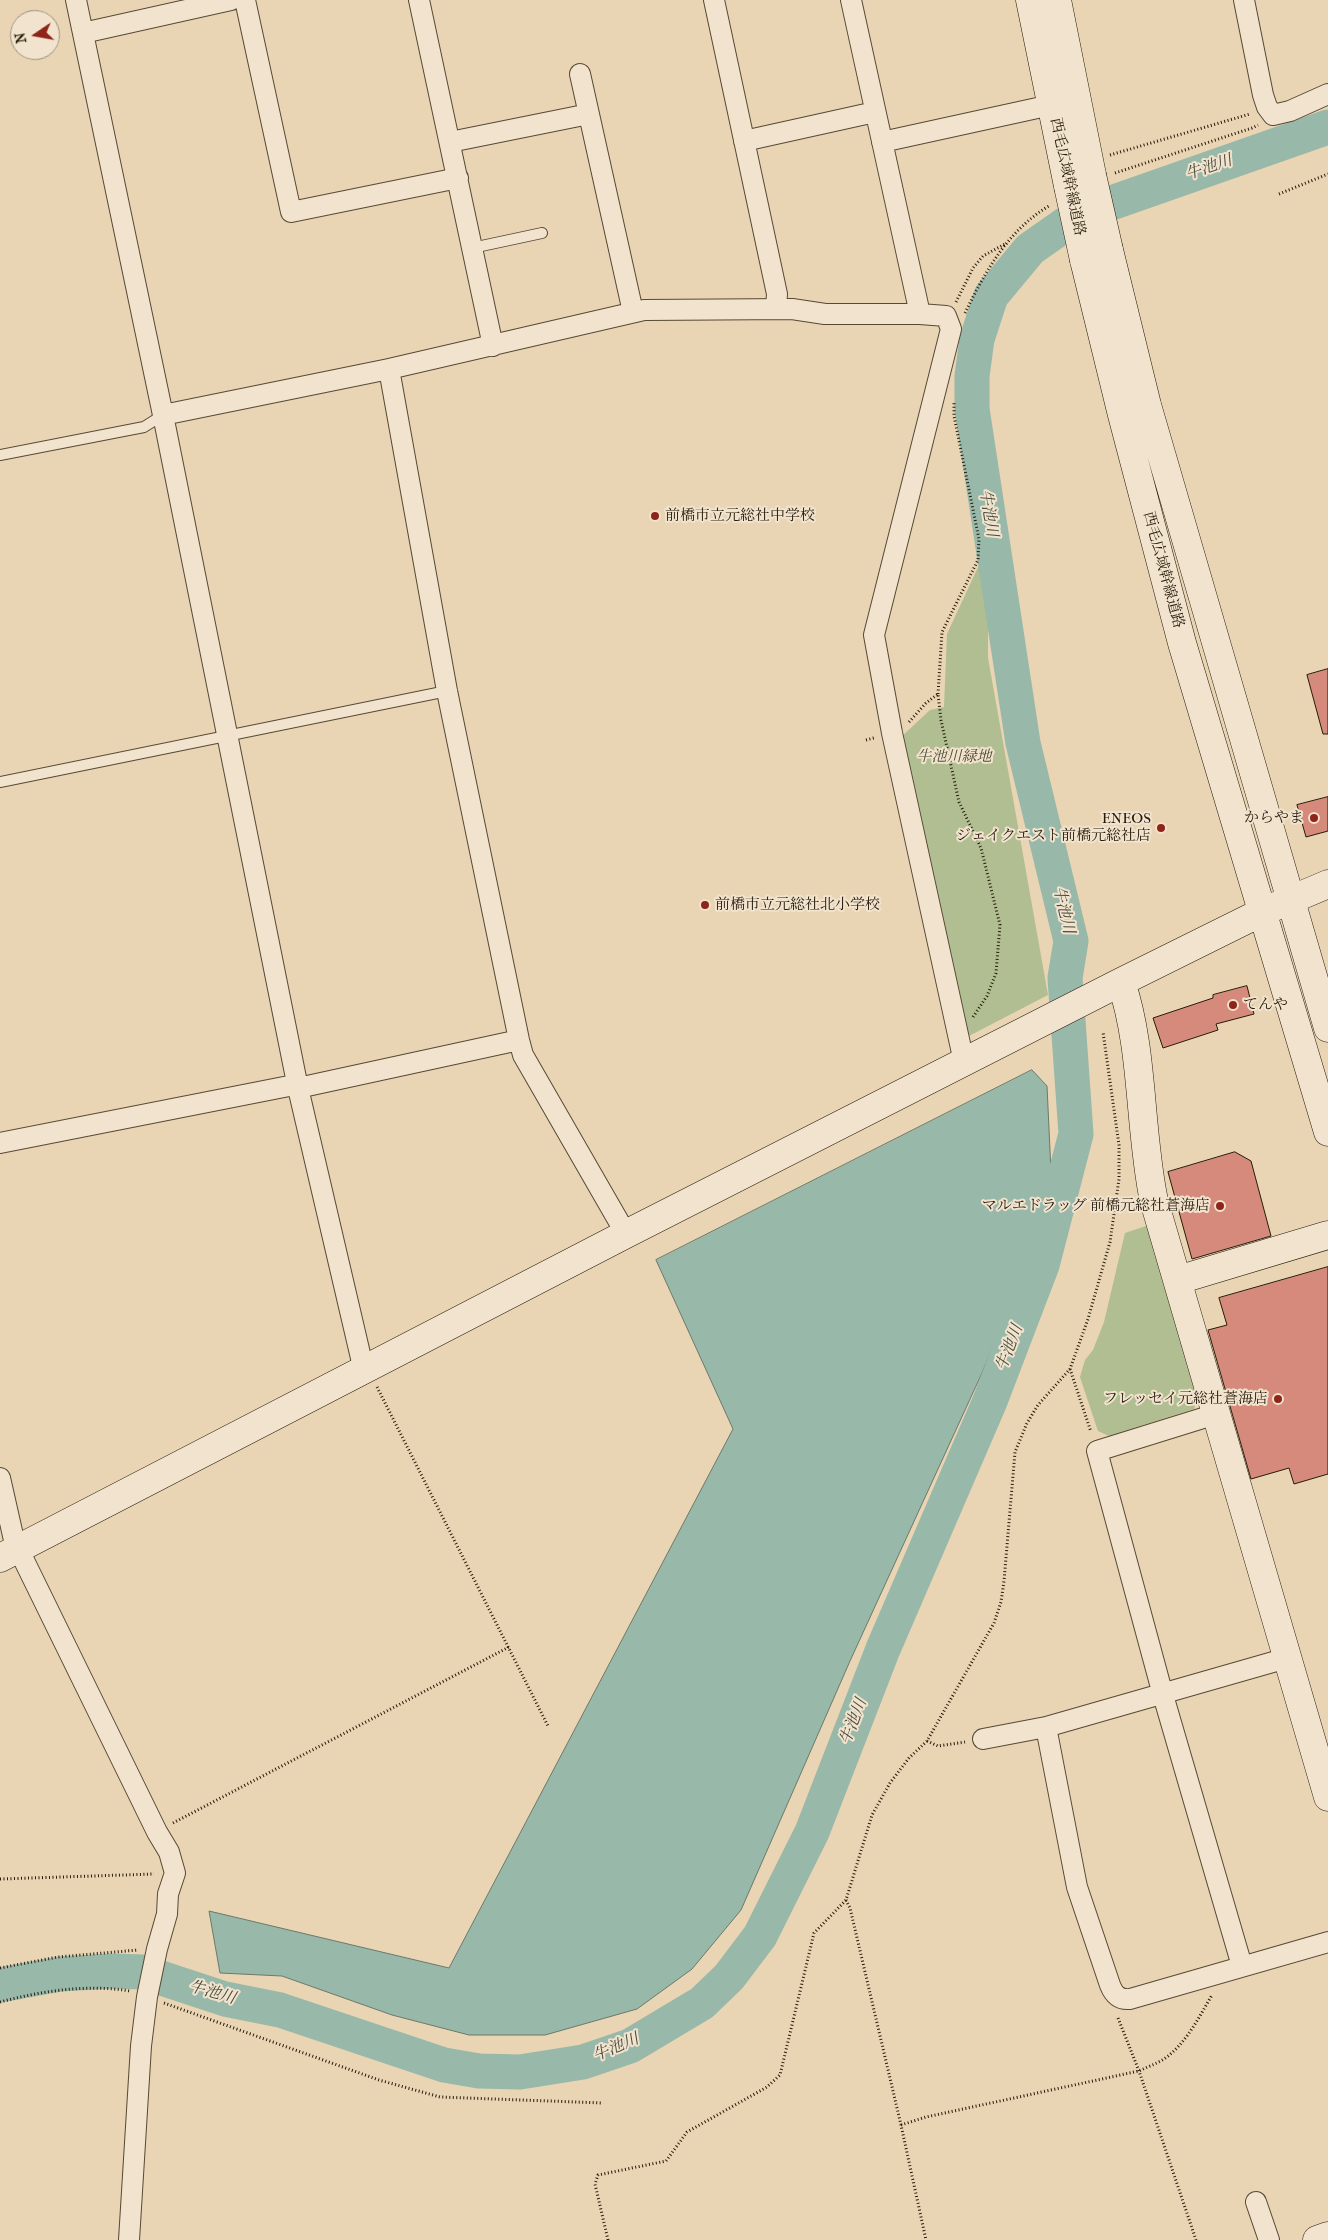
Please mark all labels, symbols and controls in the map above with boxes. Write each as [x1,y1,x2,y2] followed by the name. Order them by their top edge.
[10,10,60,60] north arrow
[11,31,30,45] text: N
[1046,116,1088,238] street label: 西毛広域幹線道路
[1183,151,1235,185] water label: 牛池川
[975,488,1001,538] water label: 牛池川
[665,507,815,525] place label: 前橋市立元総社中学校
[649,510,661,522] marker: 前橋市立元総社中学校
[1139,510,1187,630] street label: 西毛広域幹線道路
[917,748,991,766] park label: 牛池川緑地
[1244,809,1304,827] place label: からやま
[956,810,1151,845] place label: ENEOS ジェイクエスト前橋元総社店
[1308,812,1320,824] marker: からやま
[1155,822,1167,834] marker: ENEOS ジェイクエスト前橋元総社店
[1048,884,1078,936] water label: 牛池川
[715,896,880,914] place label: 前橋市立元総社北小学校
[699,899,711,911] marker: 前橋市立元総社北小学校
[1243,996,1288,1014] place label: てんや
[1227,999,1239,1011] marker: てんや
[982,1197,1210,1215] place label: マルエドラッグ 前橋元総社蒼海店
[1214,1200,1226,1212] marker: マルエドラッグ 前橋元総社蒼海店
[992,1322,1028,1374] water label: 牛池川
[1103,1390,1268,1408] place label: フレッセイ元総社蒼海店
[1272,1393,1284,1405] marker: フレッセイ元総社蒼海店
[836,1696,872,1748] water label: 牛池川
[186,1977,238,2009] water label: 牛池川
[590,2030,642,2066] water label: 牛池川

